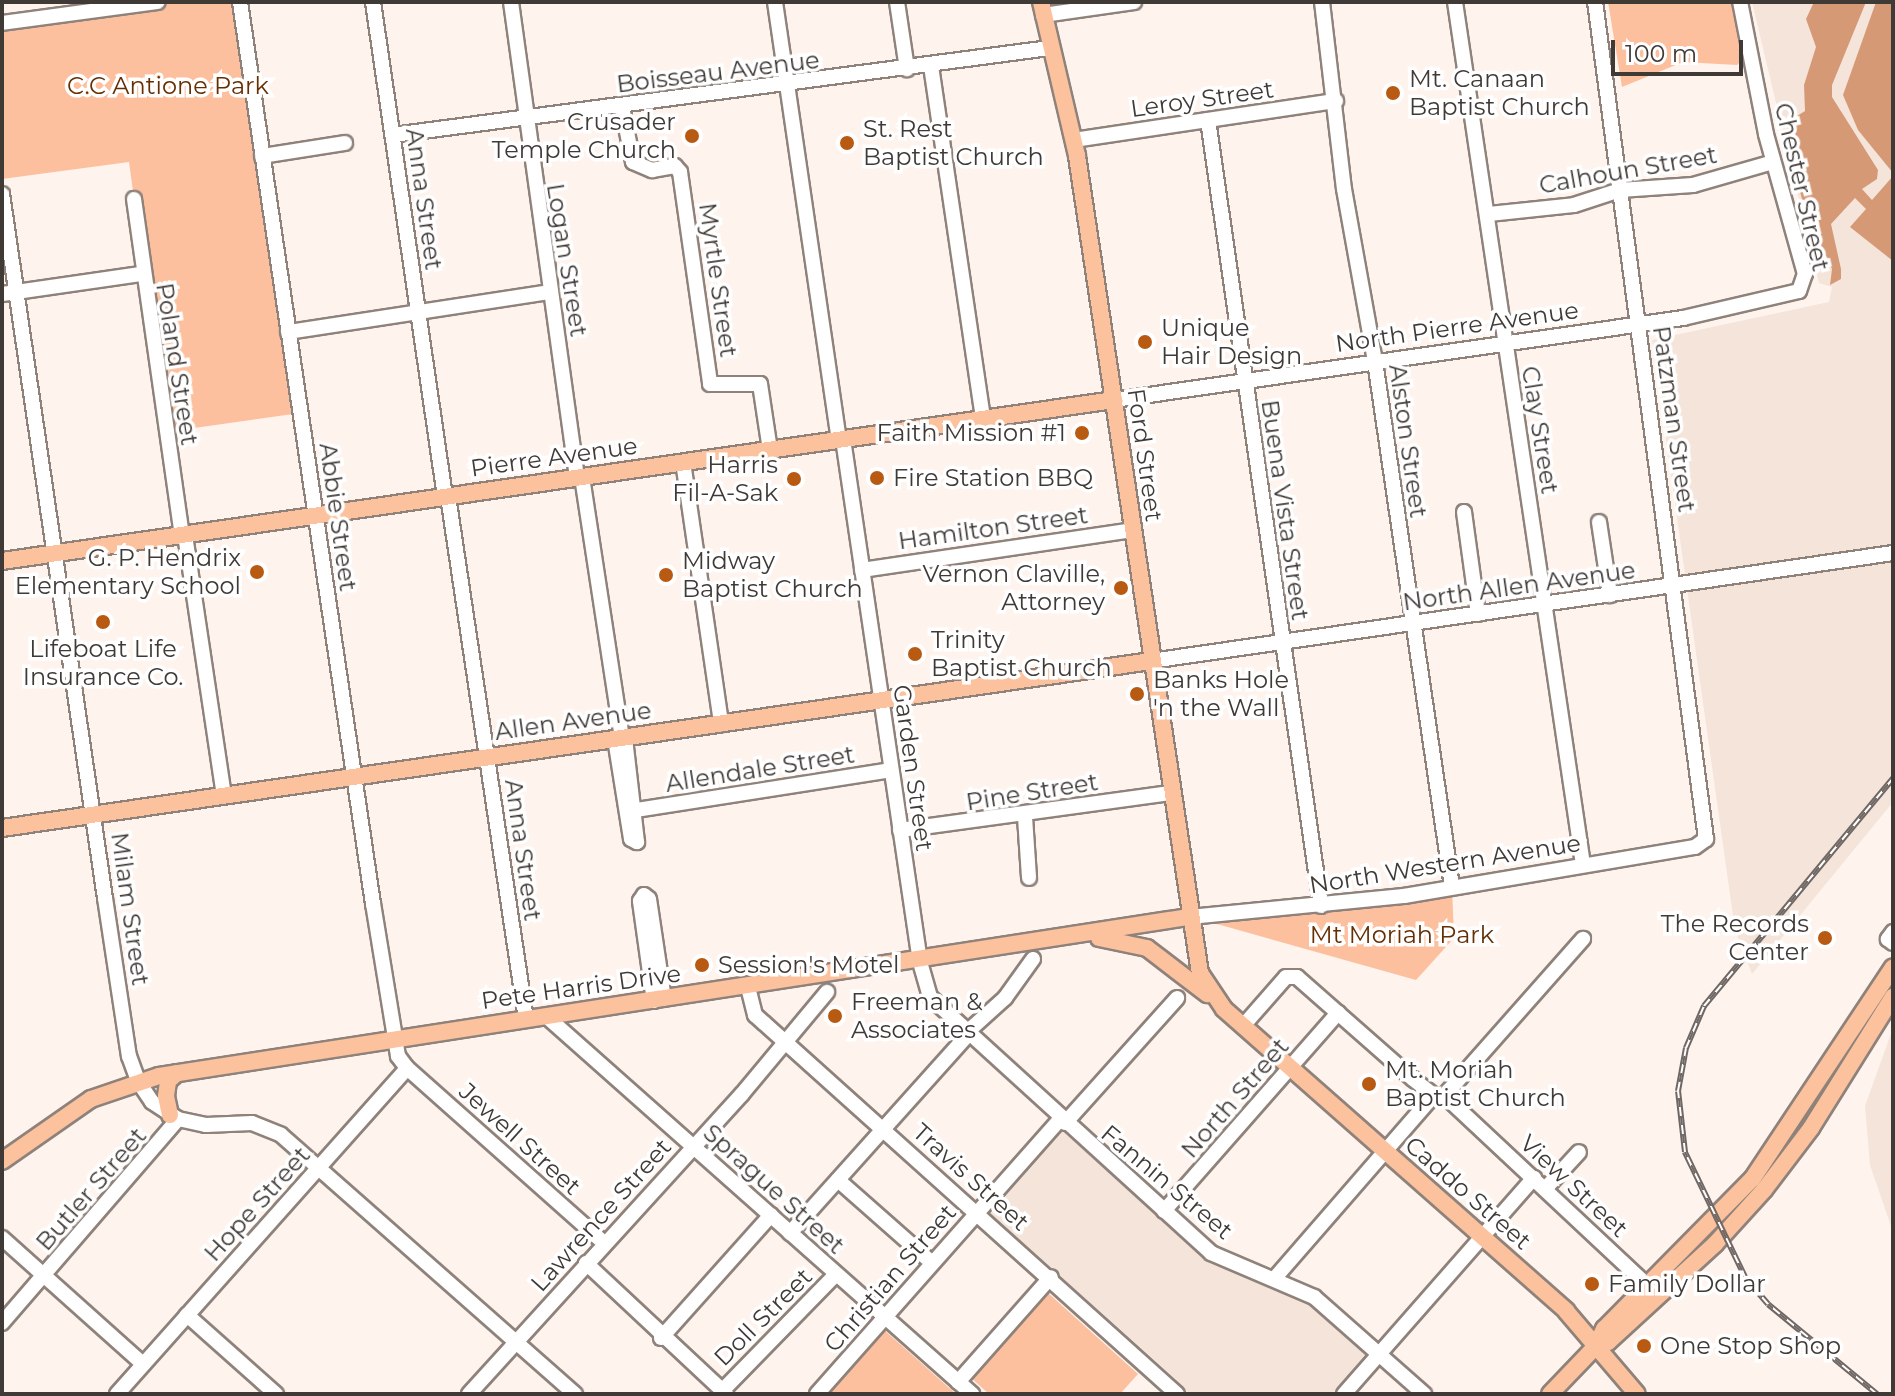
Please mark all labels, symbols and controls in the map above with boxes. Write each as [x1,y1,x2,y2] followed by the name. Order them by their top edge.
[1615,24,1747,74] scale bar
[1625,39,1697,68] text: 100 m
[615,45,821,99] street label: Boisseau Avenue
[1409,65,1590,121] place label: Mt. Canaan Baptist Church
[67,72,269,100] park label: C.C Antione Park
[1129,75,1275,123] street label: Leroy Street
[1384,84,1402,102] marker: Mt. Canaan Baptist Church
[1769,100,1835,274] street label: Chester Street
[492,108,676,164] place label: Crusader Temple Church
[863,115,1044,171] place label: St. Rest Baptist Church
[400,126,448,272] street label: Anna Street
[683,127,701,145] marker: Crusader Temple Church
[838,134,856,152] marker: St. Rest Baptist Church
[1537,140,1719,200] street label: Calhoun Street
[541,181,593,339] street label: Logan Street
[693,201,743,359] street label: Myrtle Street
[150,281,204,447] street label: Poland Street
[1334,296,1580,358] street label: North Pierre Avenue
[1161,314,1302,370] place label: Unique Hair Design
[1647,324,1701,514] street label: Patzman Street
[1136,333,1154,351] marker: Unique Hair Design
[1383,362,1433,520] street label: Alston Street
[1516,364,1564,496] street label: Clay Street
[1121,387,1169,523] street label: Ford Street
[1255,398,1315,622] street label: Buena Vista Street
[876,419,1066,447] place label: Faith Mission #1
[1073,424,1091,442] marker: Faith Mission #1
[469,431,639,483] street label: Pierre Avenue
[313,441,363,593] street label: Abbie Street
[672,451,778,507] place label: Harris Fil-A-Sak
[893,464,1093,492] place label: Fire Station BBQ
[868,469,886,487] marker: Fire Station BBQ
[785,470,803,488] marker: Harris Fil-A-Sak
[896,500,1090,556] street label: Hamilton Street
[15,544,241,600] place label: G. P. Hendrix Elementary School
[682,547,863,603] place label: Midway Baptist Church
[1401,555,1637,617] street label: North Allen Avenue
[922,560,1105,616] place label: Vernon Claville, Attorney
[248,563,266,581] marker: G. P. Hendrix Elementary School
[657,566,675,584] marker: Midway Baptist Church
[1112,579,1130,597] marker: Vernon Claville, Attorney
[94,613,112,631] marker: Lifeboat Life Insurance Co.
[931,626,1112,682] place label: Trinity Baptist Church
[23,635,183,691] place label: Lifeboat Life Insurance Co.
[906,645,924,663] marker: Trinity Baptist Church
[1153,666,1289,722] place label: Banks Hole 'n the Wall
[887,683,939,853] street label: Garden Street
[1128,685,1146,703] marker: Banks Hole 'n the Wall
[493,696,653,746] street label: Allen Avenue
[663,740,857,798] street label: Allendale Street
[964,767,1100,817] street label: Pine Street
[499,777,547,923] street label: Anna Street
[1307,828,1583,900] street label: North Western Avenue
[105,831,155,987] street label: Milam Street
[1661,910,1809,966] place label: The Records Center
[1310,921,1494,949] park label: Mt Moriah Park
[1816,929,1834,947] marker: The Records Center
[718,951,899,979] place label: Session's Motel
[693,956,711,974] marker: Session's Motel
[479,959,683,1015] street label: Pete Harris Drive
[851,988,982,1044] place label: Freeman & Associates
[826,1007,844,1025] marker: Freeman & Associates
[1175,1032,1295,1164] street label: North Street
[1385,1056,1566,1112] place label: Mt. Moriah Baptist Church
[1360,1075,1378,1093] marker: Mt. Moriah Baptist Church
[453,1077,587,1201] street label: Jewell Street
[907,1117,1035,1237] street label: Travis Street
[698,1118,850,1260] street label: Sprague Street
[1095,1119,1239,1245] street label: Fannin Street
[30,1122,152,1256] street label: Butler Street
[1514,1129,1634,1243] street label: View Street
[1399,1130,1537,1256] street label: Caddo Street
[525,1133,677,1297] street label: Lawrence Street
[198,1141,316,1267] street label: Hope Street
[818,1198,962,1358] street label: Christian Street
[708,1262,818,1372] street label: Doll Street
[1608,1270,1766,1298] place label: Family Dollar
[1583,1275,1601,1293] marker: Family Dollar
[1660,1332,1841,1360] place label: One Stop Shop
[1635,1337,1653,1355] marker: One Stop Shop

